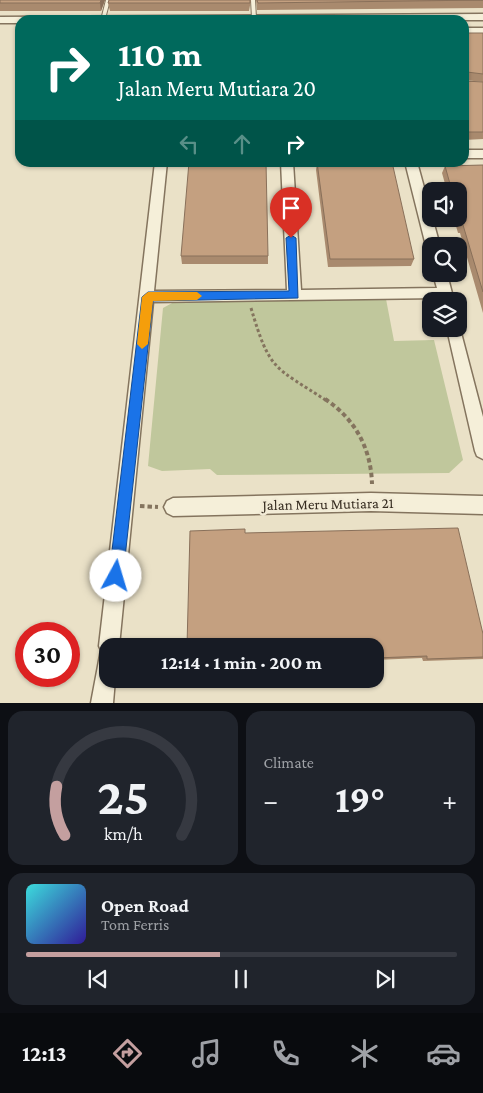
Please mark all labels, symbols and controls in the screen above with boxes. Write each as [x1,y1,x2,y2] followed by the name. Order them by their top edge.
[35,35,100,100] icon: right
[118,35,202,74] text: 110 m
[118,76,316,101] text: Jalan Meru Mutiara 20
[175,130,203,158] icon: left
[228,130,256,158] icon: ahead
[281,130,309,158] icon: right
[422,182,467,337] map controls
[422,182,467,227] button: sound
[270,187,312,238] pin
[277,194,305,222] icon: arrive
[422,237,467,282] button: search
[422,292,467,337] button: layers
[260,495,394,514] street label: Jalan Meru Mutiara 21
[89,549,141,601] position arrow
[15,622,80,687] speed limit sign: 30
[161,652,322,673] text: 12:14 · 1 min · 200 m
[264,754,314,771] text: Climate
[97,767,149,825] text: 25
[335,778,385,820] text: 19°
[264,785,278,816] text: −
[442,785,457,816] text: +
[103,824,142,844] text: km/h
[101,895,189,916] text: Open Road
[101,916,169,933] text: Tom Ferris
[84,965,112,993] icon: previous
[227,965,255,993] icon: pause
[371,965,399,993] icon: next
[110,1036,145,1071] icon: directions
[189,1036,224,1071] icon: music
[268,1036,303,1071] icon: phone
[347,1036,382,1071] icon: climate
[426,1036,461,1071] icon: car
[22,1041,67,1066] text: 12:13

